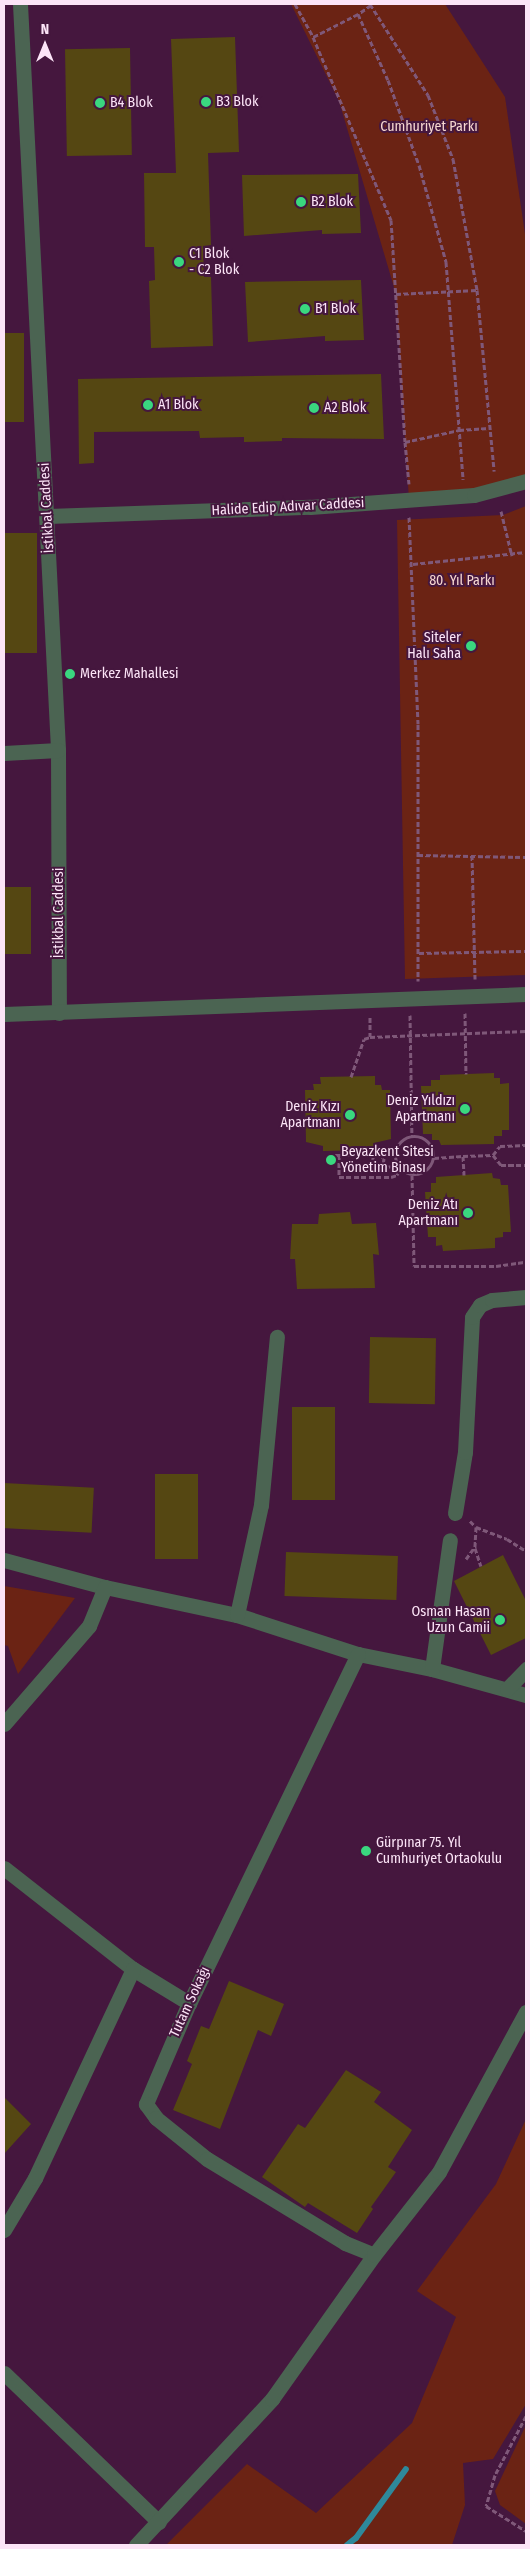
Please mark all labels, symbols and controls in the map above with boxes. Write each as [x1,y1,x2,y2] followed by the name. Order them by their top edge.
[20,20,70,70] north arrow
[41,21,49,38] text: N
[216,94,258,110] place label: B3 Blok
[110,95,153,111] place label: B4 Blok
[200,96,212,108] marker: B3 Blok
[94,97,106,109] marker: B4 Blok
[380,119,478,135] park label: Cumhuriyet Parkı
[311,194,353,210] place label: B2 Blok
[295,196,307,208] marker: B2 Blok
[189,246,239,278] place label: C1 Blok - C2 Blok
[173,256,185,268] marker: C1 Blok - C2 Blok
[315,301,356,317] place label: B1 Blok
[299,303,311,315] marker: B1 Blok
[158,397,199,413] place label: A1 Blok
[142,399,154,411] marker: A1 Blok
[324,400,366,416] place label: A2 Blok
[308,402,320,414] marker: A2 Blok
[36,462,58,554] street label: İstikbal Caddesi
[211,495,365,519] street label: Halide Edip Adıvar Caddesi
[429,573,495,589] park label: 80. Yıl Parkı
[407,630,461,662] place label: Siteler Halı Saha
[465,640,477,652] marker: Siteler Halı Saha
[80,666,178,682] place label: Merkez Mahallesi
[64,668,76,680] marker: Merkez Mahallesi
[51,868,67,958] street label: İstikbal Caddesi
[387,1093,455,1126] place label: Deniz Yıldızı Apartmanı
[280,1099,340,1132] place label: Deniz Kızı Apartmanı
[459,1103,471,1115] marker: Deniz Yıldızı Apartmanı
[344,1109,356,1121] marker: Deniz Kızı Apartmanı
[341,1144,434,1176] place label: Beyazkent Sitesi Yönetim Binası
[325,1154,337,1166] marker: Beyazkent Sitesi Yönetim Binası
[398,1197,458,1230] place label: Deniz Atı Apartmanı
[462,1207,474,1219] marker: Deniz Atı Apartmanı
[412,1604,490,1636] place label: Osman Hasan Uzun Camii
[494,1614,506,1626] marker: Osman Hasan Uzun Camii
[376,1835,502,1868] place label: Gürpınar 75. Yıl Cumhuriyet Ortaokulu
[360,1845,372,1857] marker: Gürpınar 75. Yıl Cumhuriyet Ortaokulu
[166,1964,214,2040] street label: Tutam Sokağı

